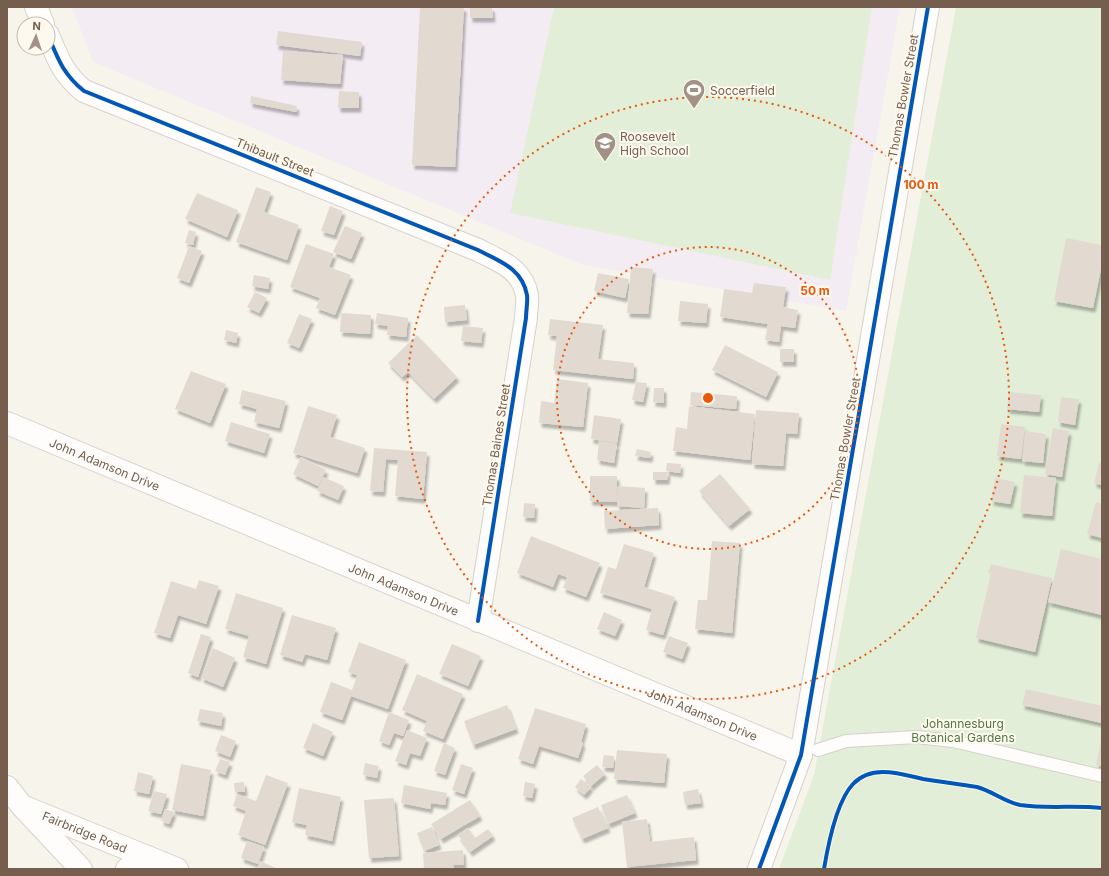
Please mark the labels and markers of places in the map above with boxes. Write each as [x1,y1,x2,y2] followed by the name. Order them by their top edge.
[681,77,707,110] sports icon: Soccerfield
[710,83,775,98] place label: Soccerfield
[620,129,689,158] place label: Roosevelt High School
[592,130,618,163] school or university icon: Roosevelt High School
[701,391,715,405] centre of rings

